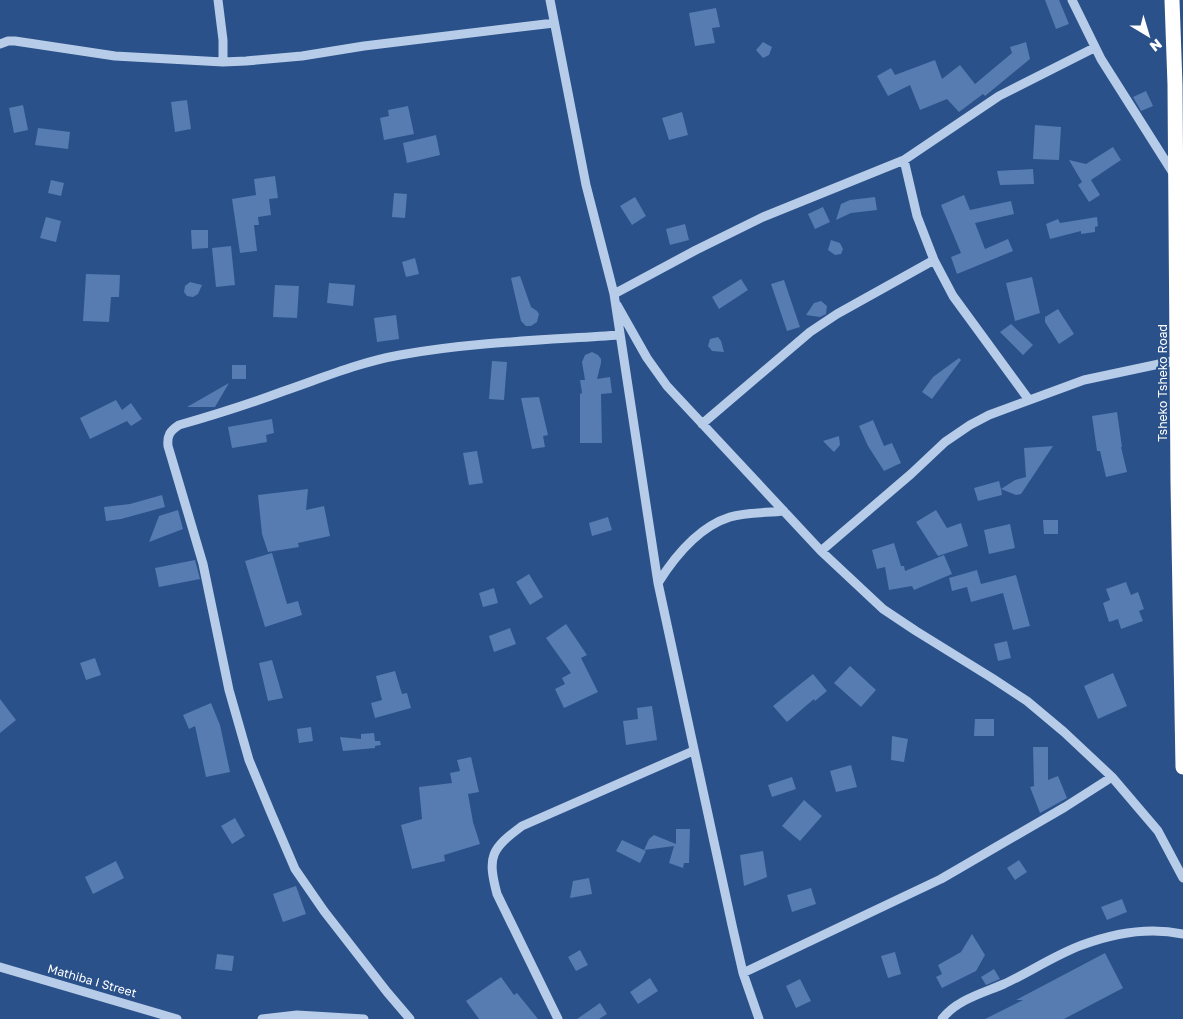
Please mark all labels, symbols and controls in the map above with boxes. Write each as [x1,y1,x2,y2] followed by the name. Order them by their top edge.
[1123,10,1173,60] north arrow
[1147,36,1166,56] text: N
[1155,324,1170,442] street label: Tsheko Tsheko Road
[46,961,139,1000] street label: Mathiba I Street

